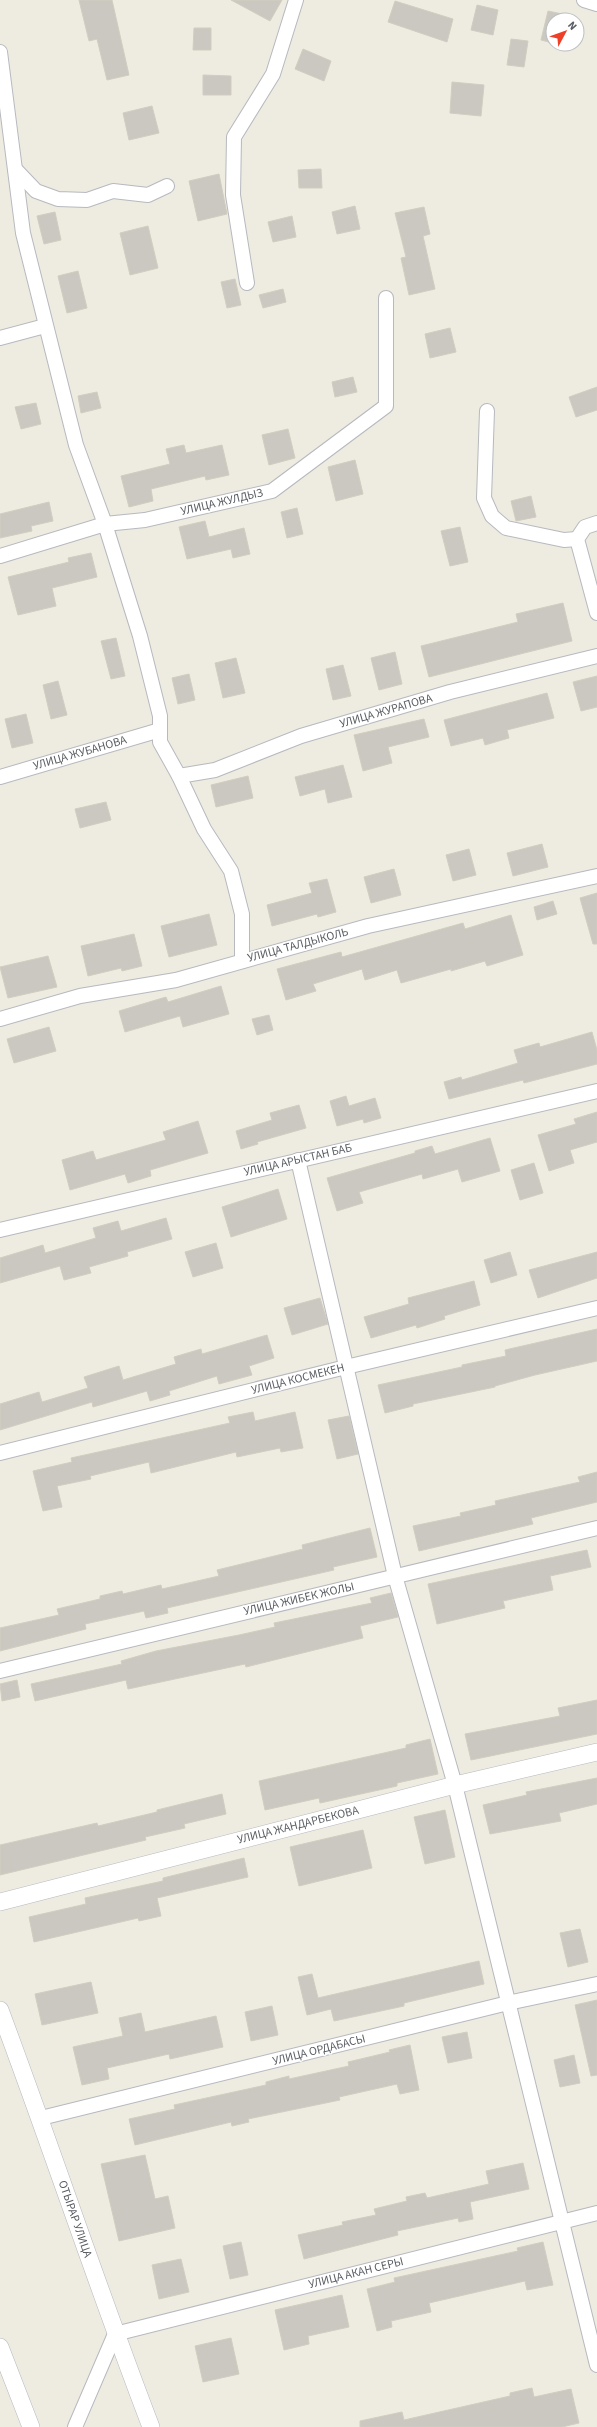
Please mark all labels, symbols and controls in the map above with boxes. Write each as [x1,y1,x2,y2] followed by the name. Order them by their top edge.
[545,12,585,52] north arrow
[564,18,580,33] text: N
[179,484,265,520] street label: УЛИЦА ЖУЛДЫЗ
[338,690,435,732] street label: УЛИЦА ЖУРАПОВА
[31,731,129,774] street label: УЛИЦА ЖУБАНОВА
[246,923,350,967] street label: УЛИЦА ТАЛДЫКОЛЬ
[242,1139,354,1181] street label: УЛИЦА АРЫСТАН БАБ
[250,1359,346,1399] street label: УЛИЦА КОСМЕКЕН
[242,1578,356,1620] street label: УЛИЦА ЖИБЕК ЖОЛЫ
[236,1802,361,1848] street label: УЛИЦА ЖАНДАРБЕКОВА
[271,2030,367,2070] street label: УЛИЦА ОРДАБАСЫ
[54,2178,96,2260] street label: ОТЫРАР УЛИЦА
[307,2253,405,2293] street label: УЛИЦА АКАН СЕРЫ

